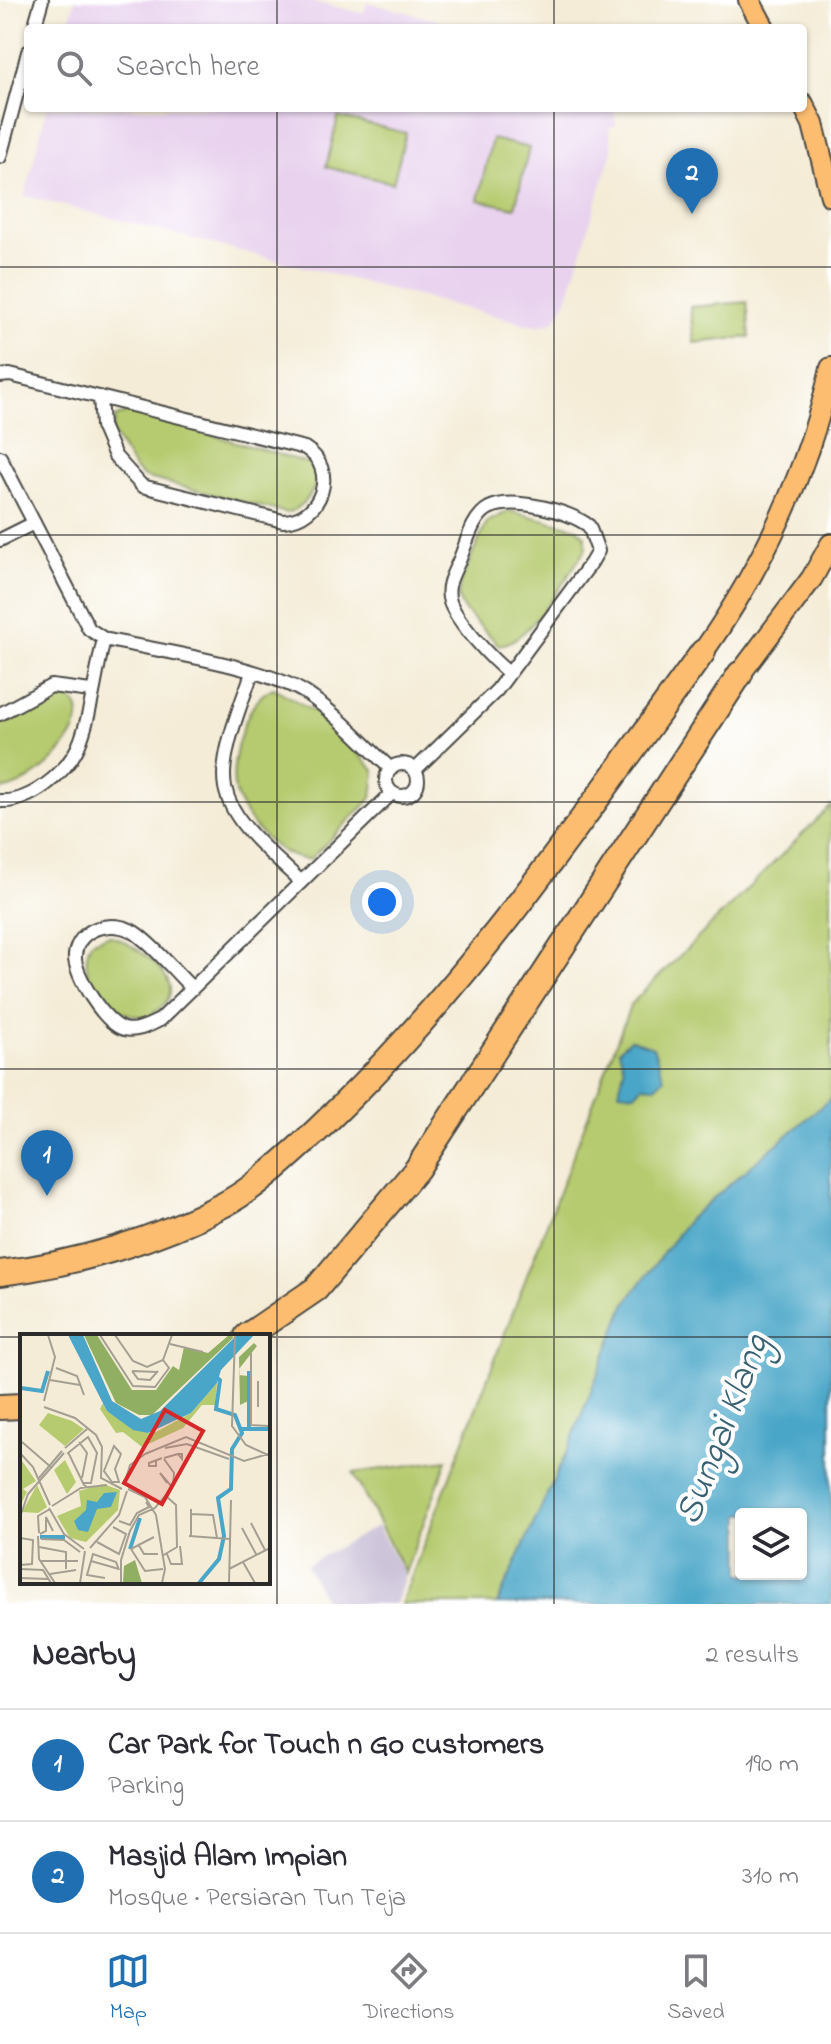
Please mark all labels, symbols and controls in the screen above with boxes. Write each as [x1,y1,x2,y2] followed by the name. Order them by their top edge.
[24,24,807,112] search box
[52,46,96,90] icon: search
[116,46,260,90] text: Search here
[666,148,718,214] pin: 2
[362,882,402,922] your location
[21,1130,73,1196] pin: 1
[662,1326,786,1533] water label: Sungai Klang
[20,1334,270,1584] inset map
[735,1508,807,1580] map controls
[735,1508,807,1580] button: layers
[32,1631,136,1681] text: Nearby
[706,1637,799,1675] text: 2 results
[108,1724,544,1768] text: Car Park for Touch n Go customers
[54,1746,62,1784] text: 1
[745,1746,799,1784] text: 190 m
[108,1768,184,1806] text: Parking
[108,1836,347,1880] text: Masjid Alam Impian
[52,1858,64,1896] text: 2
[742,1858,799,1896] text: 310 m
[108,1880,406,1918] text: Mosque · Persiaran Tun Teja
[106,1949,150,2029] tab: Map
[363,1949,454,2029] tab: Directions
[667,1949,725,2029] tab: Saved

